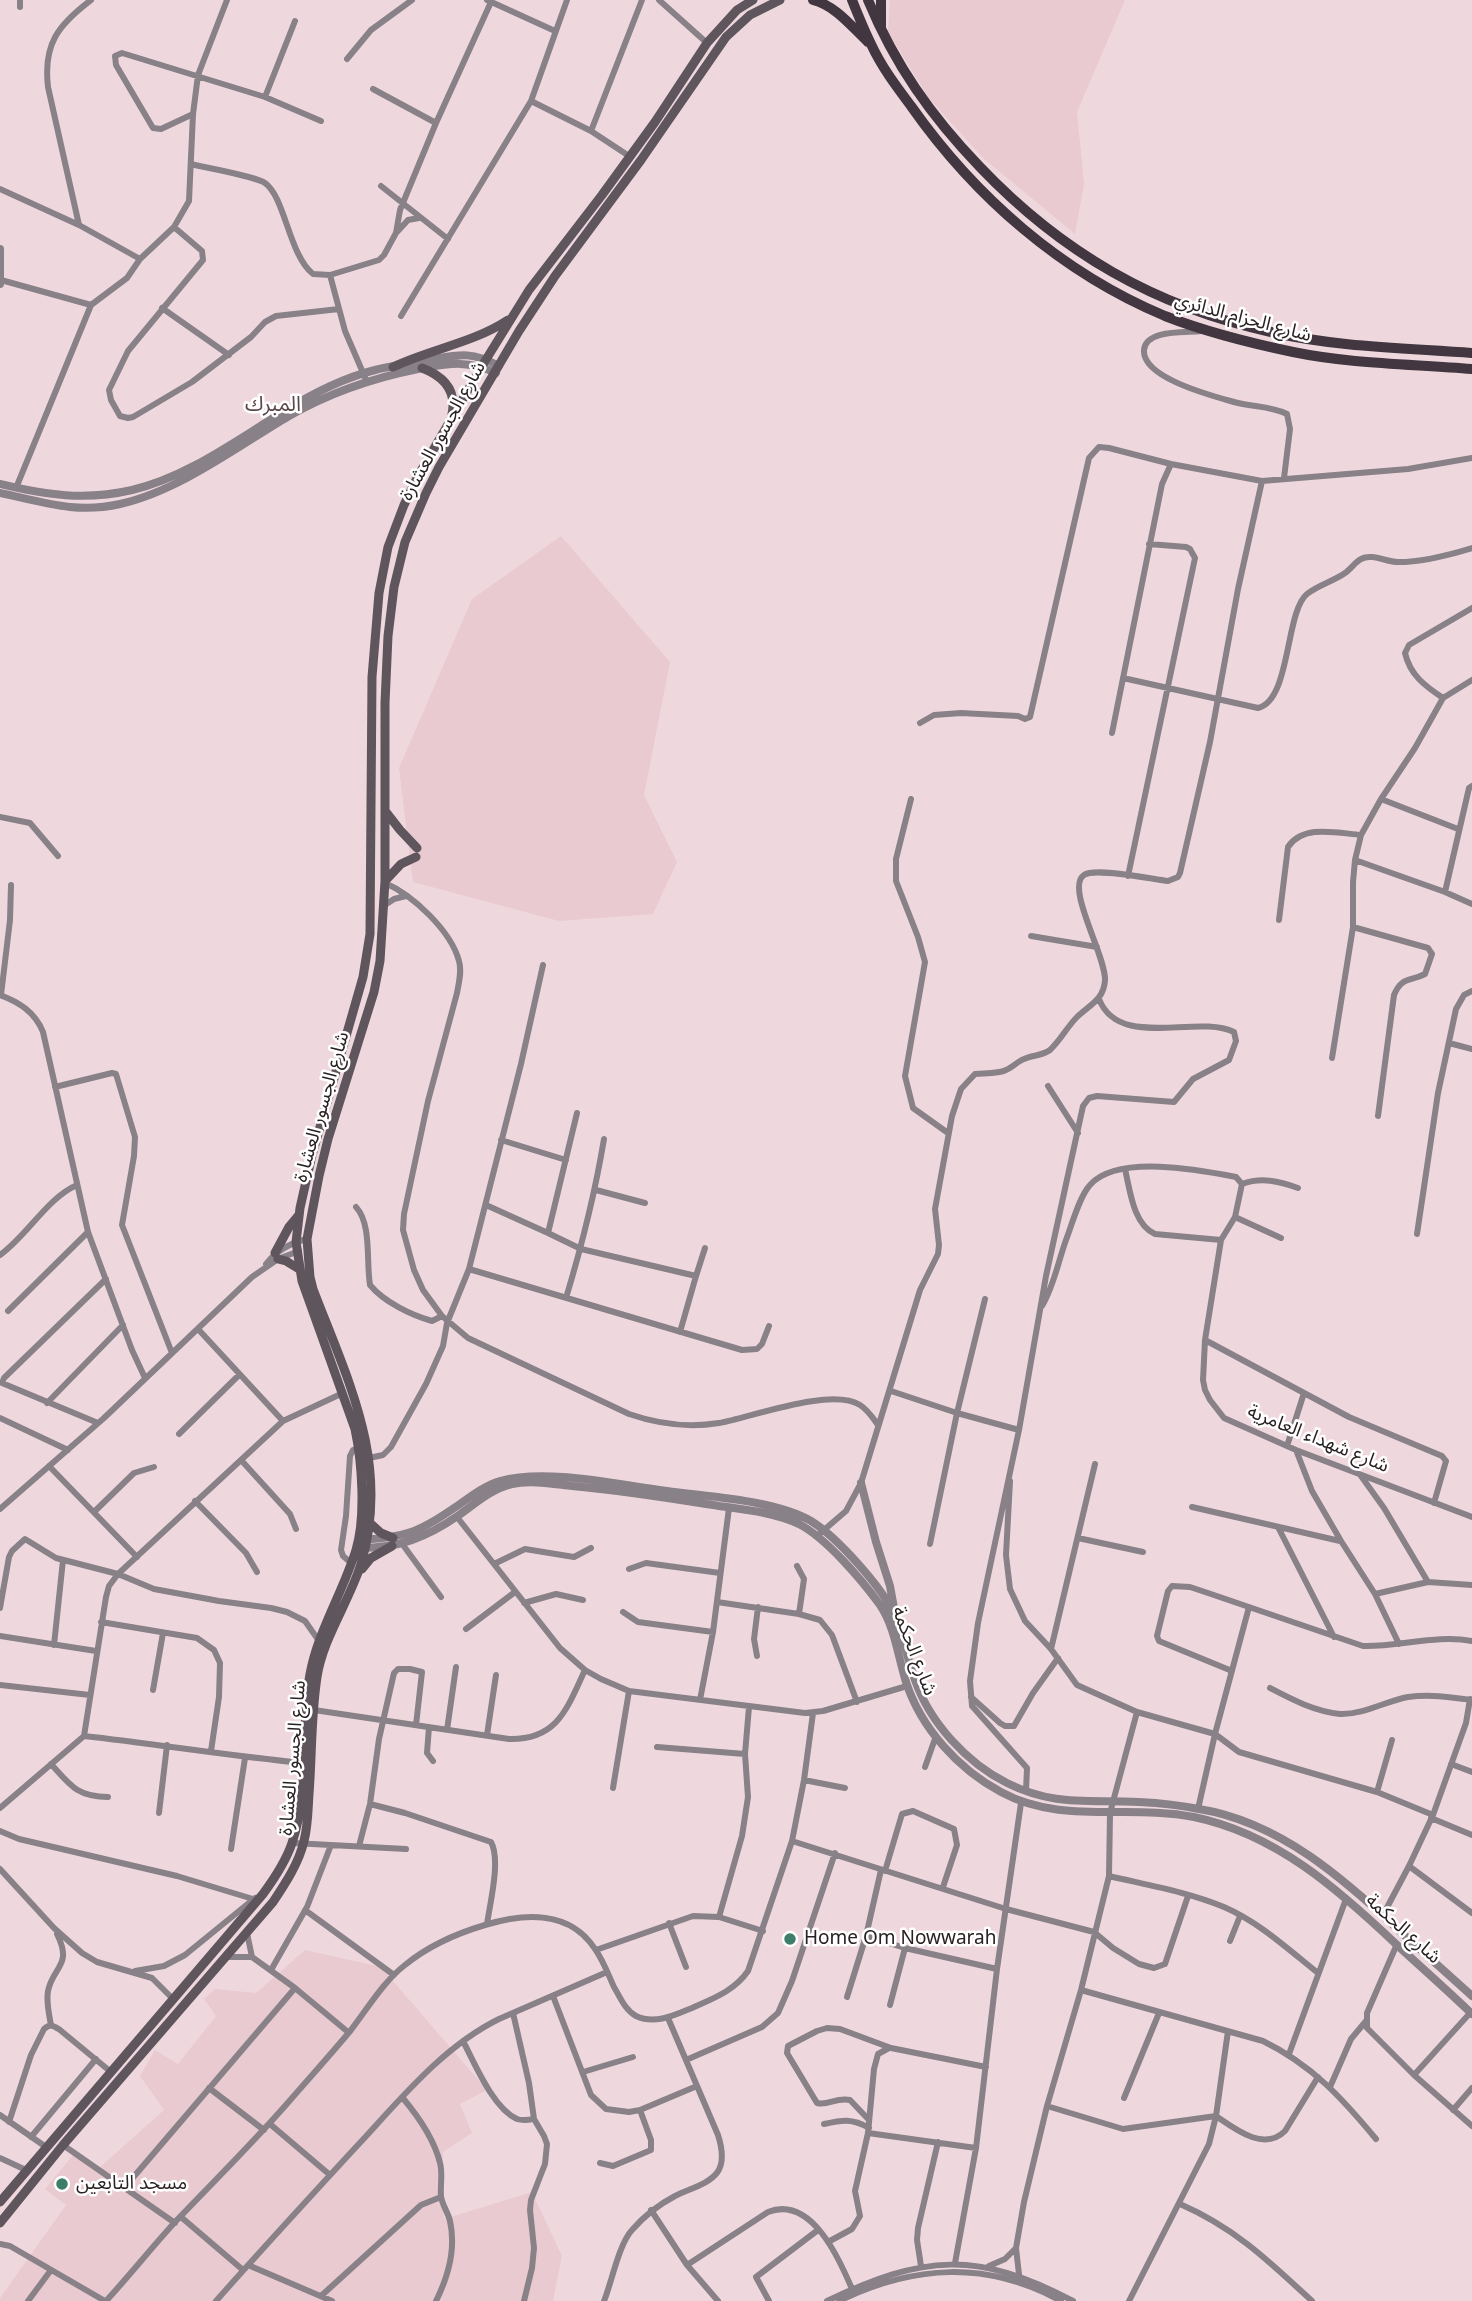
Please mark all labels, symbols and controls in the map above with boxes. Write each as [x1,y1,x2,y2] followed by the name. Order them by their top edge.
[1172,289,1314,347] street label: شارع الحزام الدائري
[395,357,491,505] street label: شارع الجسور العشارة
[245,392,301,418] district label: المبرك
[290,1029,354,1185] street label: شارع الجسور العشارة
[1244,1400,1392,1478] street label: شارع شهداء العامرية
[887,1603,941,1699] street label: شارع الحكمة
[275,1680,311,1836] street label: شارع الجسور العشارة
[1361,1889,1445,1969] street label: شارع الحكمة
[804,1928,996,1950] place label: Home Om Nowwarah
[782,1931,798,1947] marker: Home Om Nowwarah
[76,2173,187,2195] place label: مسجد التابعين
[54,2176,70,2192] marker: مسجد التابعين

